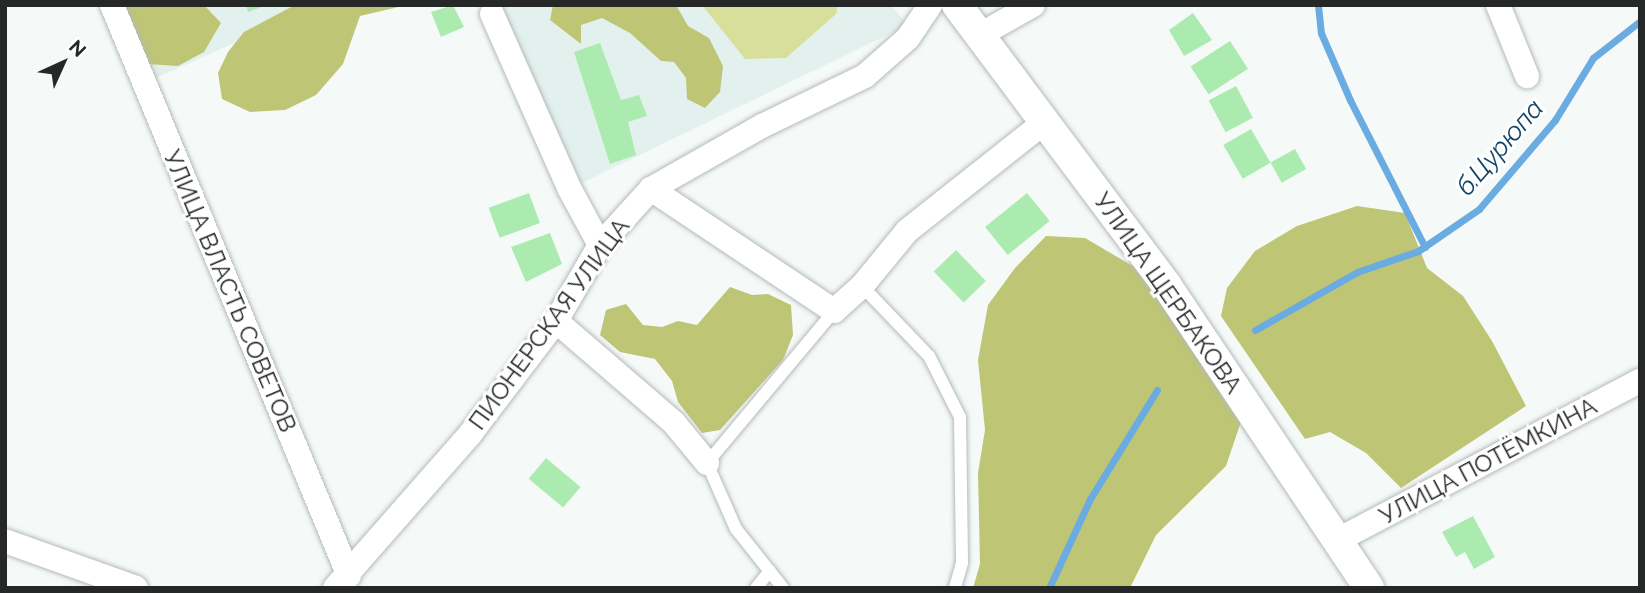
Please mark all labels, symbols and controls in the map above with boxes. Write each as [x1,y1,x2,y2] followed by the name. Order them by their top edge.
[28,28,98,98] north arrow
[65,35,91,61] text: N
[1450,93,1550,203] water label: б.Цурюпа
[157,145,303,437] street label: УЛИЦА ВЛАСТЬ СОВЕТОВ
[1088,187,1248,399] street label: УЛИЦА ЩЕРБАКОВА
[463,213,635,435] street label: ПИОНЕРСКАЯ УЛИЦА
[1374,391,1602,531] street label: УЛИЦА ПОТЁМКИНА

